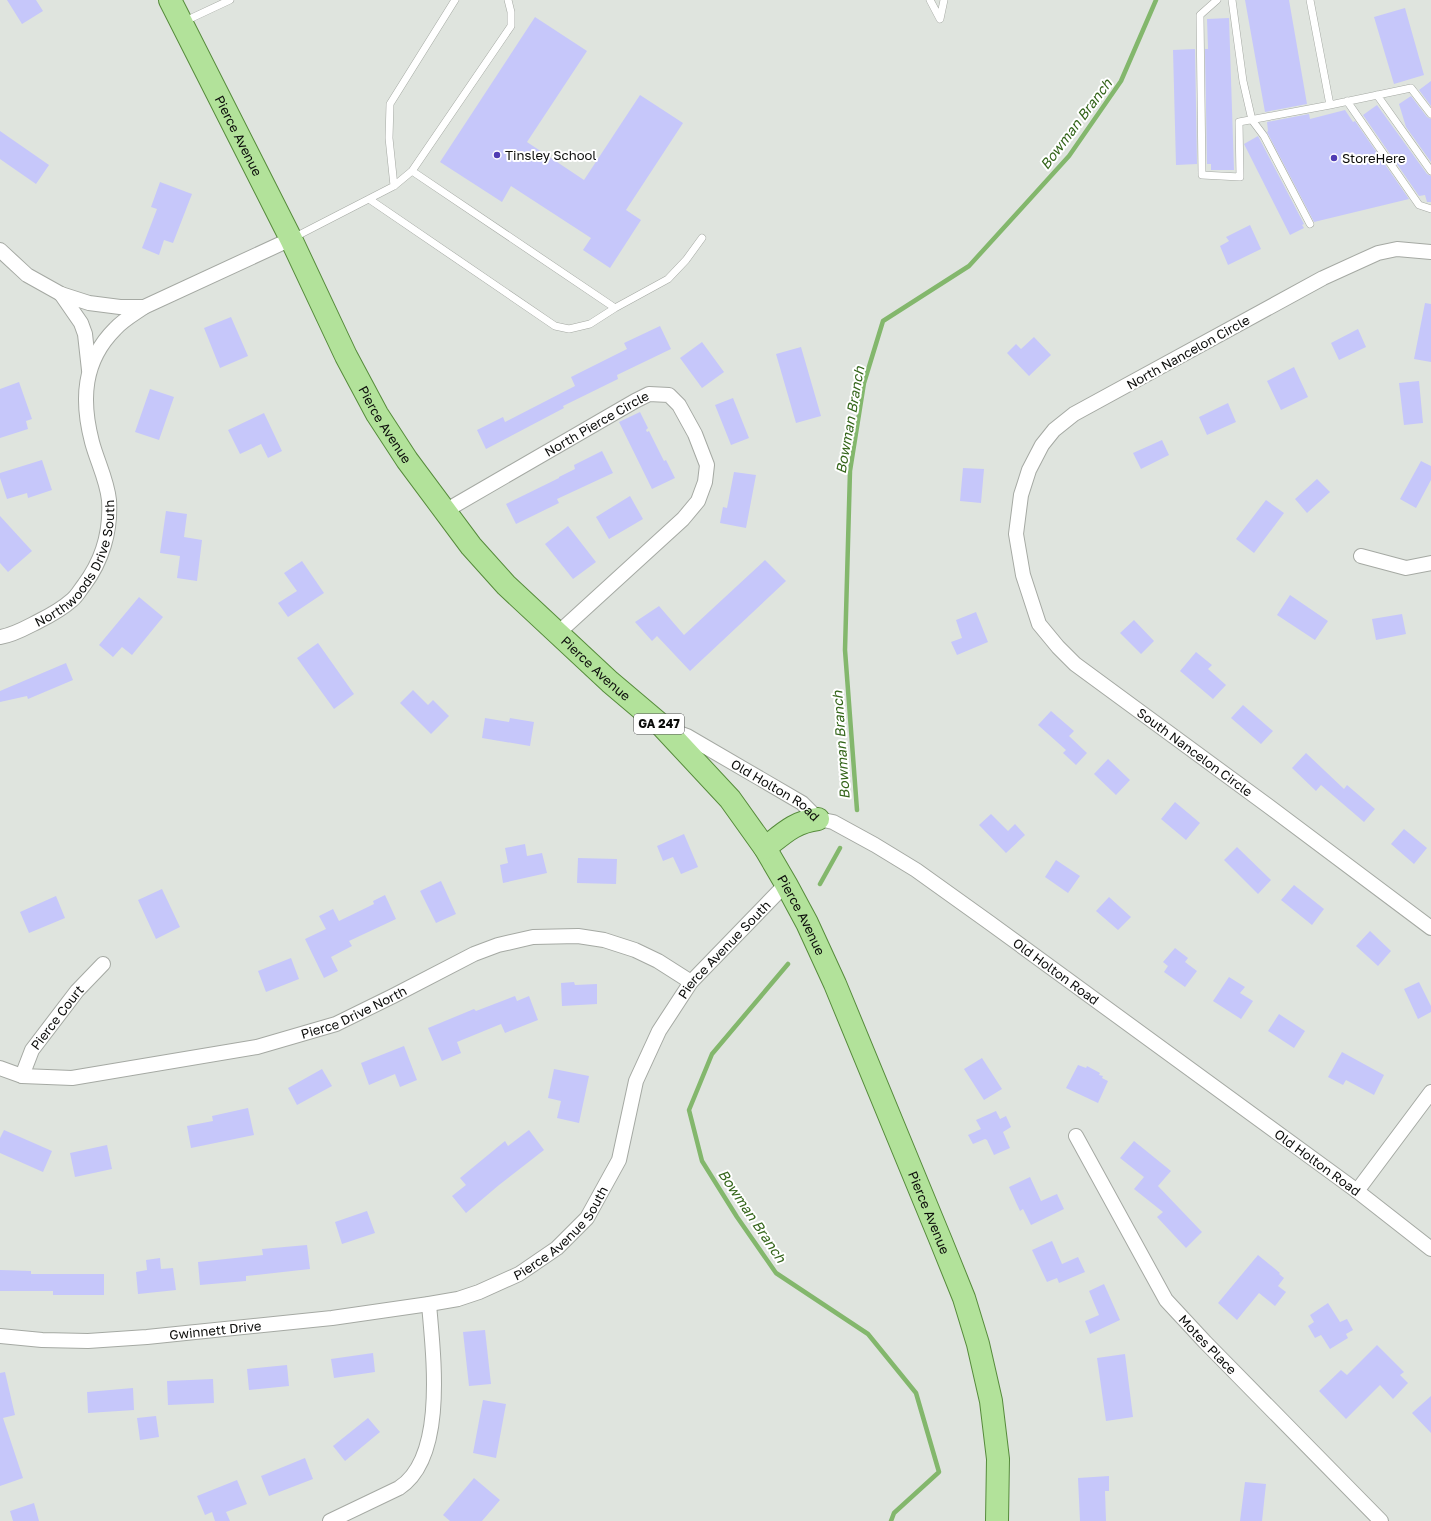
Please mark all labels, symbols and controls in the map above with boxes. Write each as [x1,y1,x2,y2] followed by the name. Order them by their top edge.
[1036,74,1116,172] water label: Bowman Branch
[212,93,266,179] street label: Pierce Avenue
[505,147,596,163] place label: Tinsley School
[492,150,502,160] marker: Tinsley School
[1342,150,1405,166] place label: StoreHere
[1329,153,1339,163] marker: StoreHere
[1124,311,1252,393] street label: North Nancelon Circle
[832,363,868,475] water label: Bowman Branch
[355,383,415,466] street label: Pierce Avenue
[541,387,651,460] street label: North Pierce Circle
[32,499,117,630] street label: Northwoods Drive South
[558,633,634,704] street label: Pierce Avenue
[828,689,853,800] water label: Bowman Branch
[1134,704,1256,800] street label: South Nancelon Circle
[634,714,684,734] road number: GA 247
[728,755,823,824] street label: Old Holton Road
[774,872,829,958] street label: Pierce Avenue
[674,897,774,1002] street label: Pierce Avenue South
[1010,935,1102,1008] street label: Old Holton Road
[27,981,87,1053] street label: Pierce Court
[299,982,409,1042] street label: Pierce Drive North
[1272,1126,1364,1199] street label: Old Holton Road
[715,1166,791,1267] water label: Bowman Branch
[905,1169,953,1256] street label: Pierce Avenue
[511,1183,611,1283] street label: Pierce Avenue South
[1176,1311,1240,1377] street label: Motes Place
[168,1317,262,1343] street label: Gwinnett Drive

